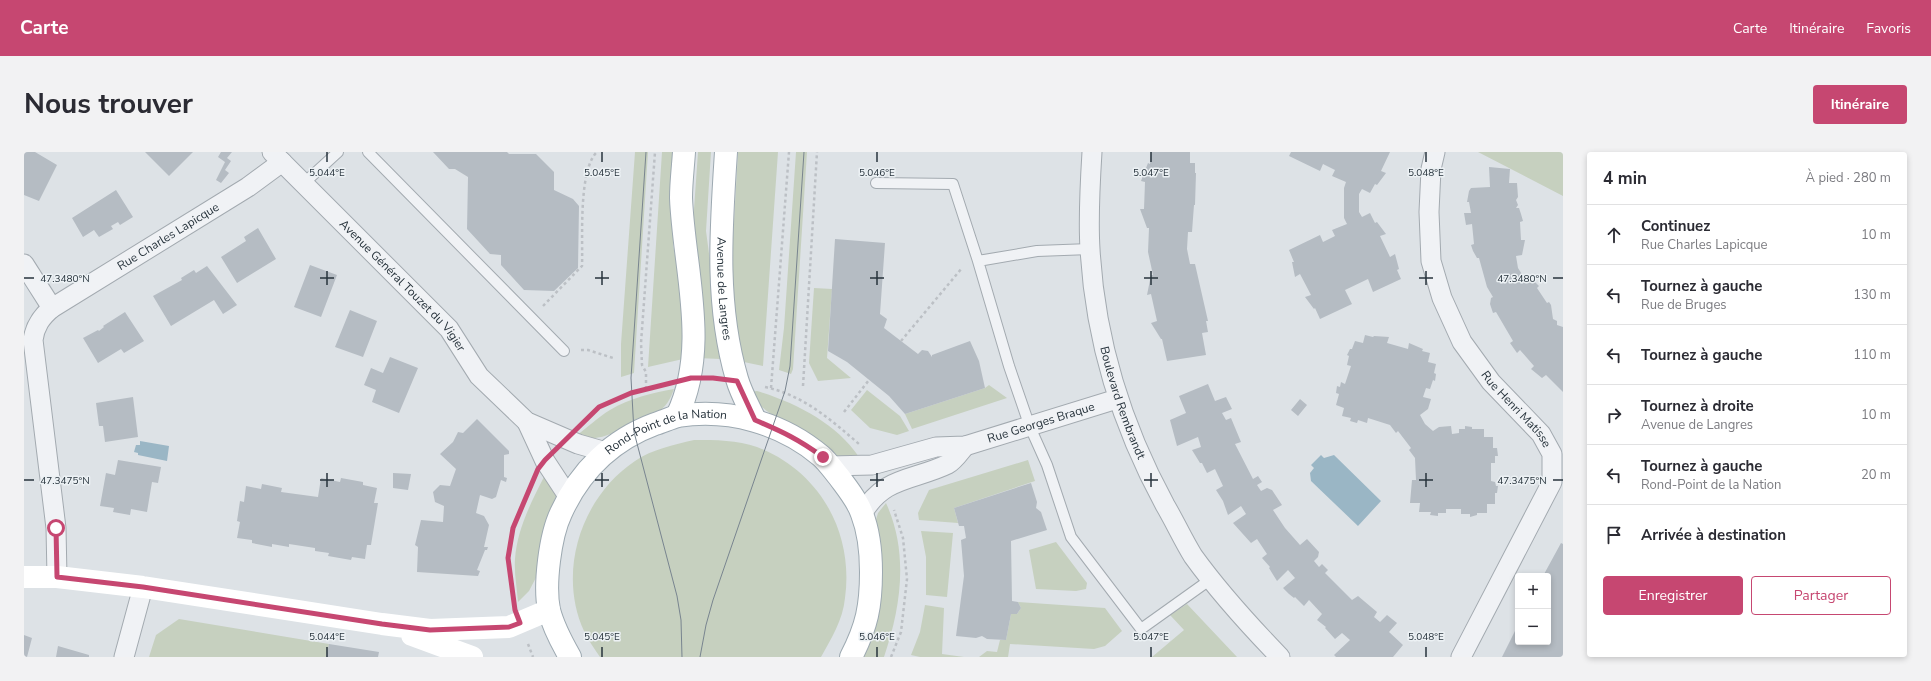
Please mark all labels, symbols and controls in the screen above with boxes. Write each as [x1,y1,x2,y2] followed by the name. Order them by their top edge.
[20,15,68,41] text: Carte
[1733,19,1767,38] text: Carte
[1789,19,1844,38] text: Itinéraire
[1866,19,1911,38] text: Favoris
[24,85,193,123] text: Nous trouver
[1813,85,1907,124] button: Itinéraire
[309,166,345,180] text: 5.044°E
[584,166,620,180] text: 5.045°E
[859,166,895,180] text: 5.046°E
[1133,166,1169,180] text: 5.047°E
[1408,166,1444,180] text: 5.048°E
[1603,167,1647,190] text: 4 min
[1806,169,1891,187] text: À pied · 280 m
[114,199,222,274] street label: Rue Charles Lapicque
[336,216,470,355] street label: Avenue Général Touzet du Vigier
[1641,216,1710,236] text: Continuez
[1603,224,1625,246] icon: ahead
[1861,226,1891,244] text: 10 m
[1641,236,1767,254] text: Rue Charles Lapicque
[713,237,736,342] street label: Avenue de Langres
[40,272,90,286] text: 47.3480°N
[1497,272,1547,286] text: 47.3480°N
[1641,276,1763,296] text: Tournez à gauche
[1603,284,1625,306] icon: left
[1853,286,1891,304] text: 130 m
[1641,296,1727,314] text: Rue de Bruges
[1603,344,1625,366] icon: left
[1096,345,1150,463] street label: Boulevard Rembrandt
[1641,345,1763,365] text: Tournez à gauche
[1853,346,1891,364] text: 110 m
[1477,368,1555,450] street label: Rue Henri Matisse
[1641,396,1754,416] text: Tournez à droite
[985,398,1097,447] street label: Rue Georges Braque
[1603,404,1625,426] icon: right
[601,406,728,458] street label: Rond-Point de la Nation
[1861,406,1891,424] text: 10 m
[1641,416,1753,434] text: Avenue de Langres
[814,448,832,466] route end
[1641,456,1763,476] text: Tournez à gauche
[1603,464,1625,486] icon: left
[1861,466,1891,484] text: 20 m
[40,474,90,488] text: 47.3475°N
[1497,474,1547,488] text: 47.3475°N
[1641,476,1781,494] text: Rond-Point de la Nation
[47,519,65,537] route start
[1603,524,1625,546] icon: arrive
[1641,525,1786,545] text: Arrivée à destination
[1515,573,1551,645] map controls
[1515,573,1551,609] button: +
[1603,576,1743,615] button: Enregistrer
[1751,576,1891,615] button: Partager
[1515,609,1551,645] button: −
[309,630,345,644] text: 5.044°E
[584,630,620,644] text: 5.045°E
[859,630,895,644] text: 5.046°E
[1133,630,1169,644] text: 5.047°E
[1408,630,1444,644] text: 5.048°E

